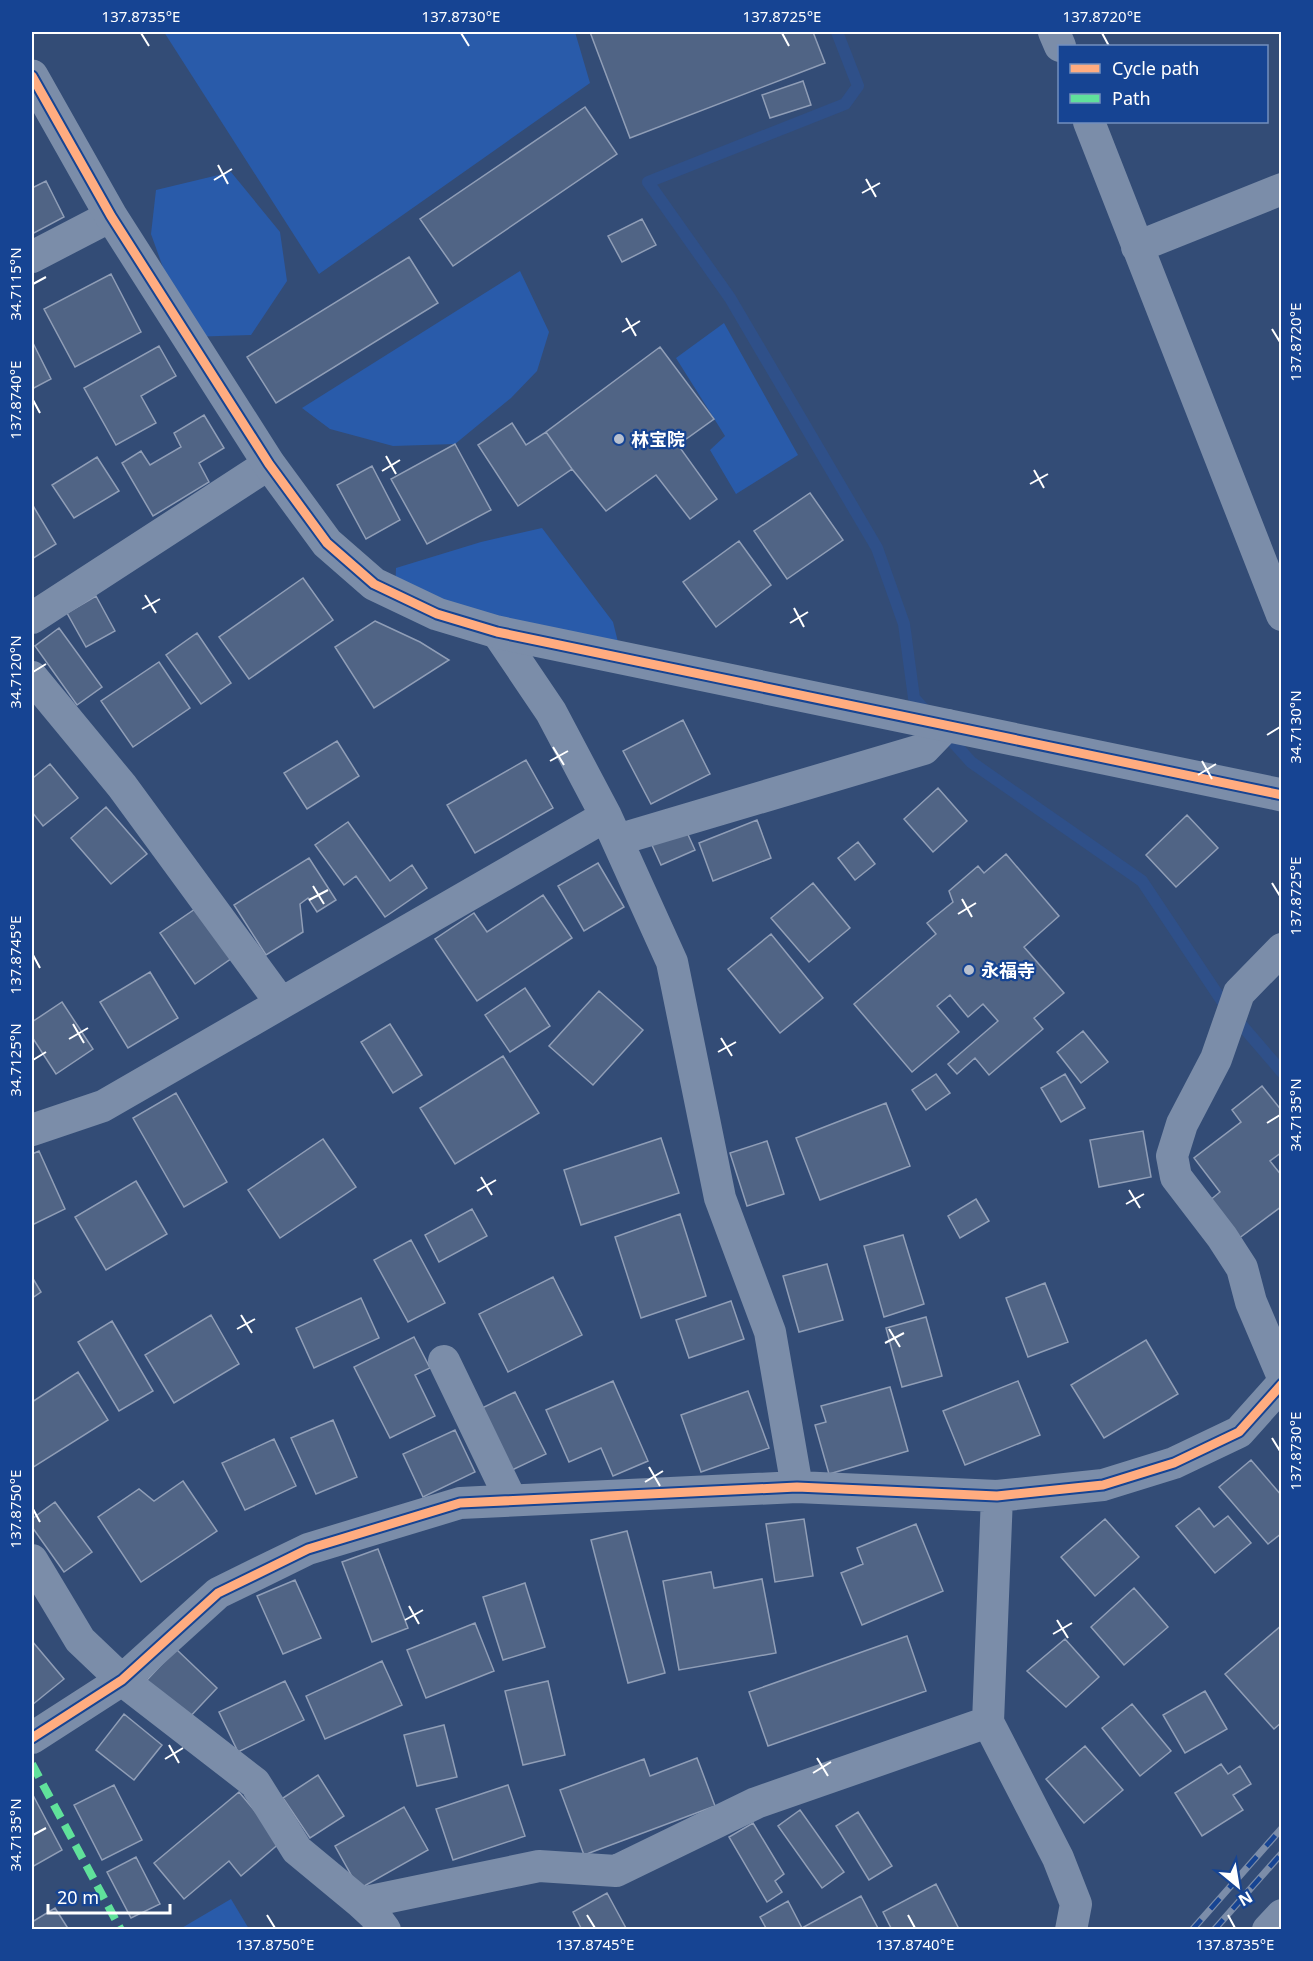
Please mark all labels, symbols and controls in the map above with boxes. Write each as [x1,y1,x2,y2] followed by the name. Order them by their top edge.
[102,6,180,26] text: 137.8735°E
[422,6,500,26] text: 137.8730°E
[743,6,821,26] text: 137.8725°E
[1063,6,1141,26] text: 137.8720°E
[1058,45,1268,123] legend
[1112,56,1199,80] text: Cycle path
[1112,86,1151,110] text: Path
[5,247,25,321] text: 34.7115°N
[1285,303,1305,381] text: 137.8720°E
[5,361,25,439] text: 137.8740°E
[631,427,685,451] place label: 林宝院
[612,432,626,446] marker: 林宝院
[5,635,25,709] text: 34.7120°N
[1285,690,1305,764] text: 34.7130°N
[1285,857,1305,935] text: 137.8725°E
[5,916,25,994] text: 137.8745°E
[981,958,1035,982] place label: 永福寺
[962,963,976,977] marker: 永福寺
[5,1023,25,1097] text: 34.7125°N
[1285,1078,1305,1152] text: 34.7135°N
[1285,1412,1305,1490] text: 137.8730°E
[5,1470,25,1548] text: 137.8750°E
[5,1798,25,1872] text: 34.7135°N
[1208,1856,1268,1916] north arrow
[48,1877,170,1915] scale bar
[57,1885,99,1909] text: 20 m
[1234,1886,1257,1912] text: N
[236,1934,314,1954] text: 137.8750°E
[556,1934,634,1954] text: 137.8745°E
[876,1934,954,1954] text: 137.8740°E
[1196,1934,1274,1954] text: 137.8735°E

